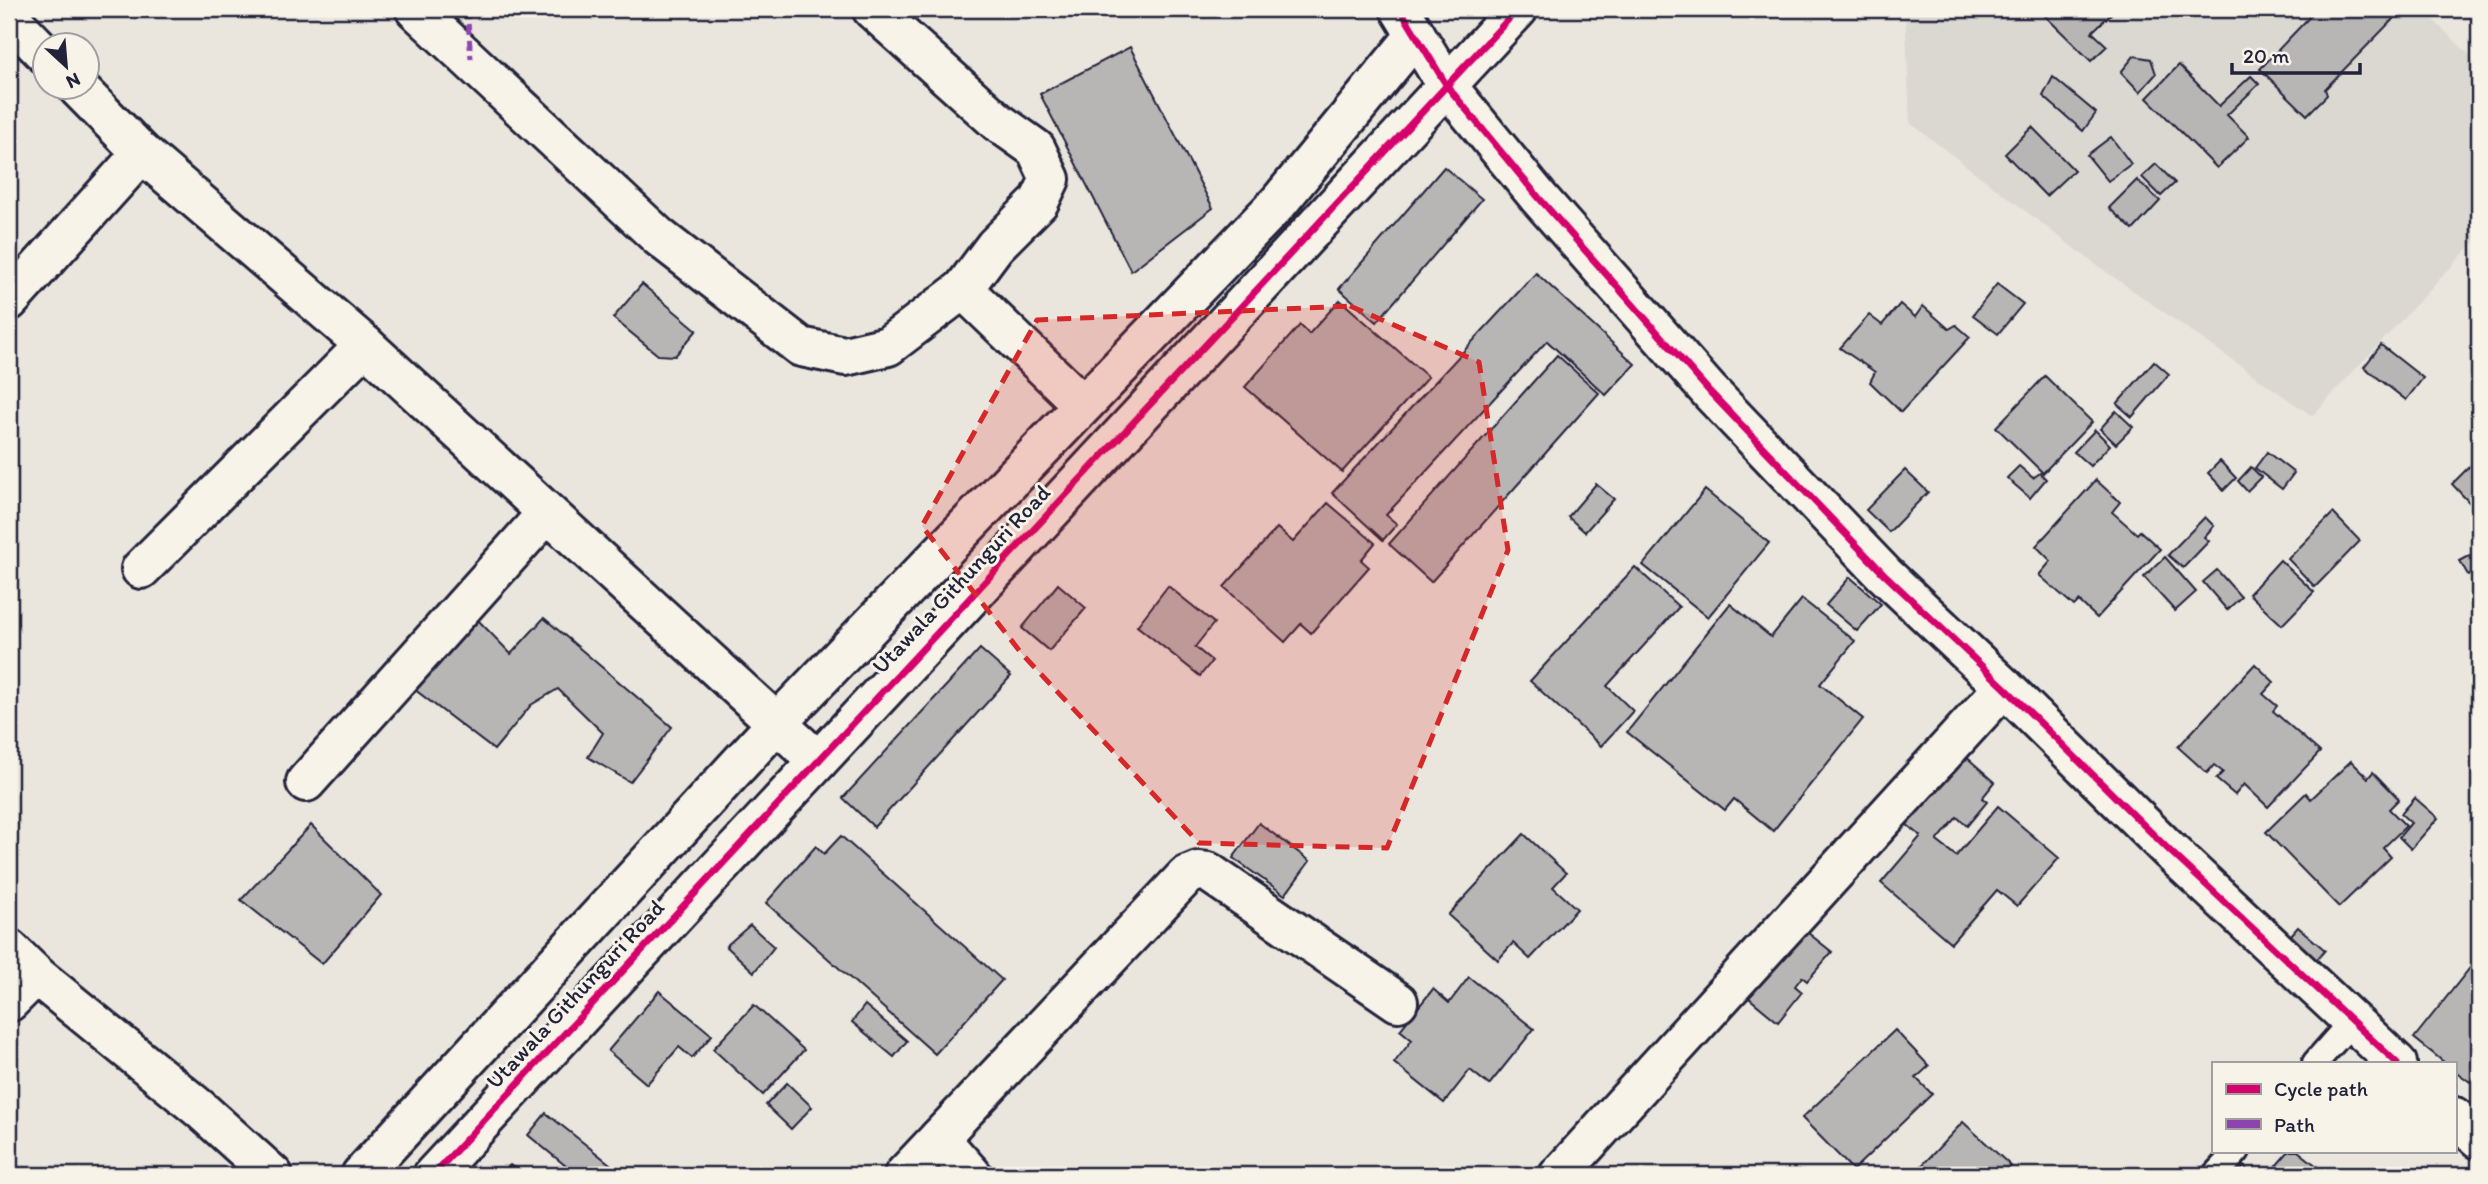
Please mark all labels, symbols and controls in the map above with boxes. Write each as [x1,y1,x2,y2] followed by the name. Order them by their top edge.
[32,32,102,102] north arrow
[2232,32,2360,76] scale bar
[2243,43,2290,68] text: 20 m
[62,68,84,94] text: N
[866,478,1056,679] street label: Utawala Githunguri Road
[480,893,670,1094] street label: Utawala Githunguri Road
[2212,1062,2456,1152] legend
[2274,1076,2368,1101] text: Cycle path
[2274,1112,2315,1137] text: Path

